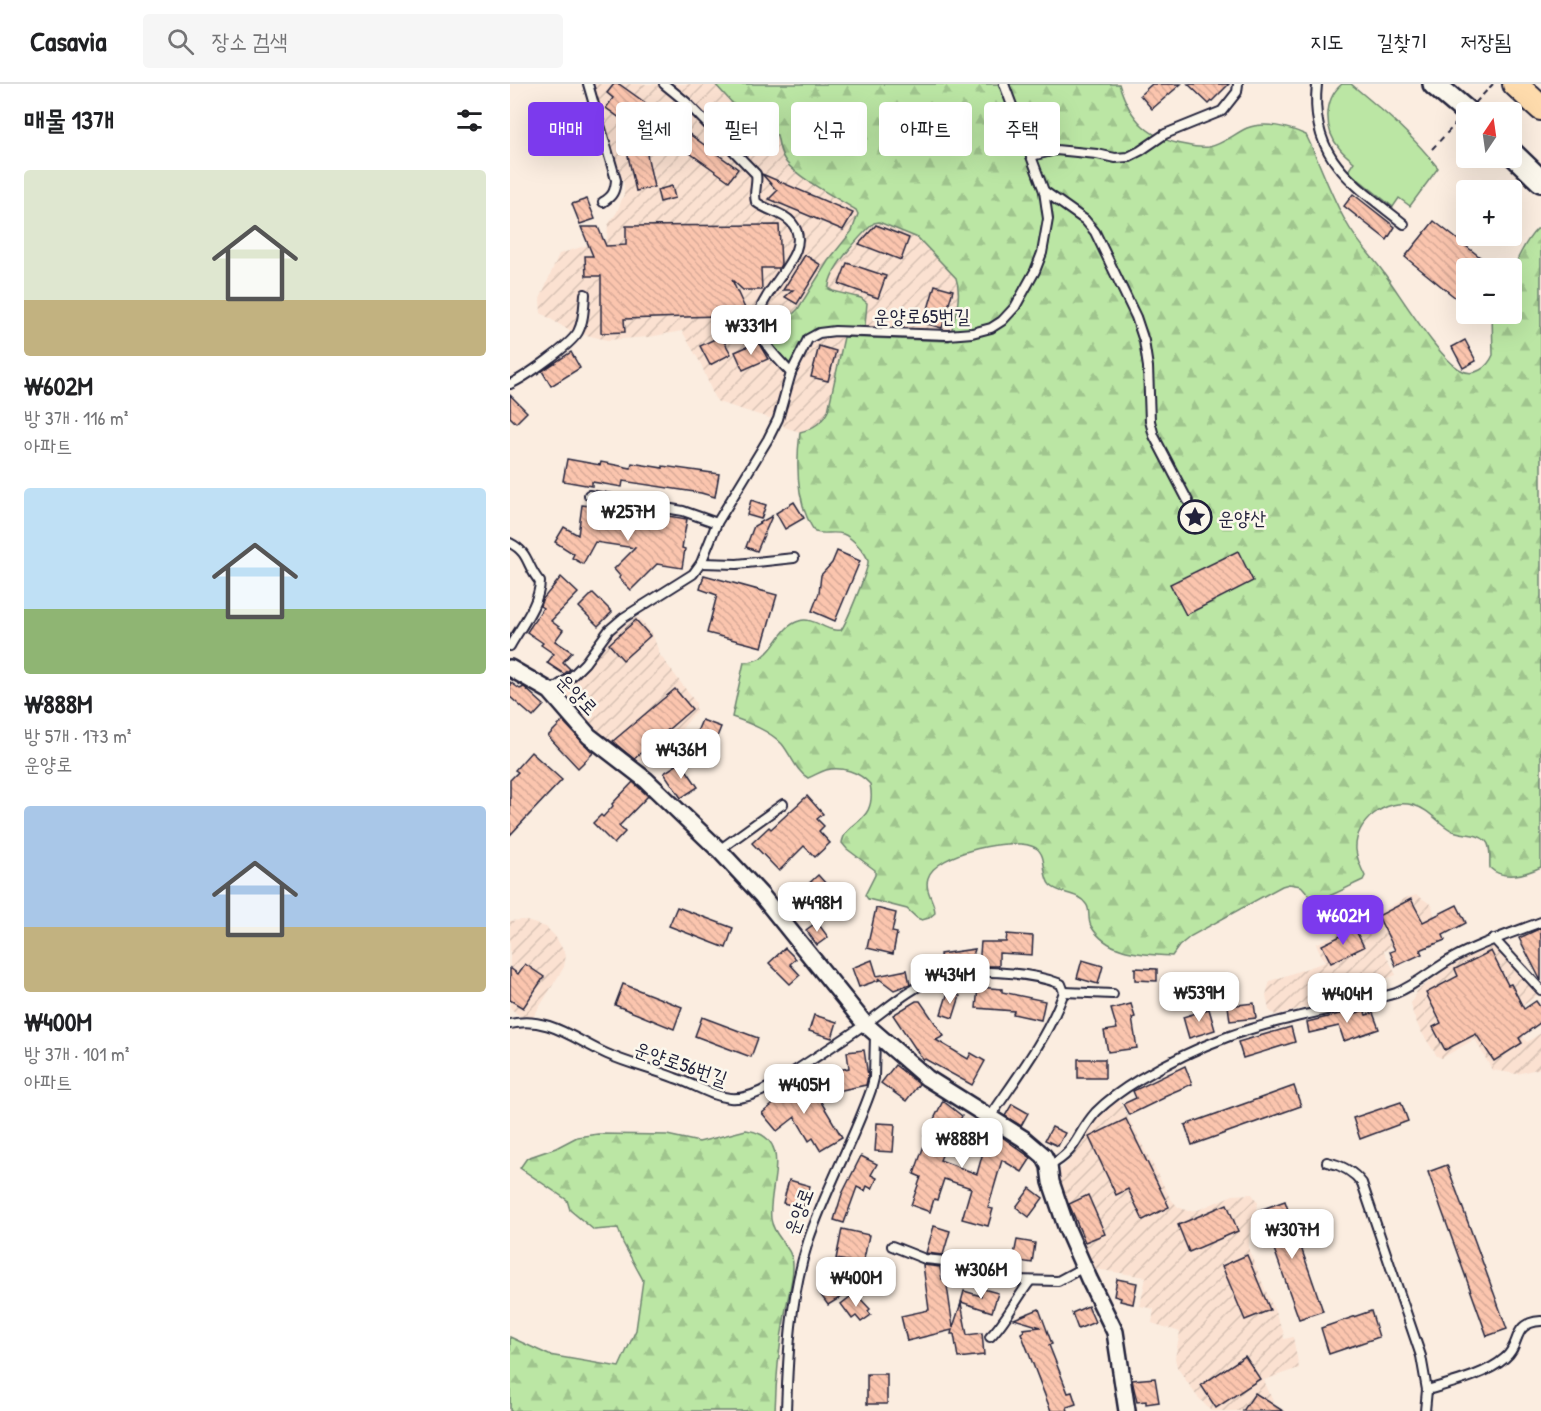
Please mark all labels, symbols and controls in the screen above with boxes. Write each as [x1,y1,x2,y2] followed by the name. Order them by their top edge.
[143,14,563,68] search box
[30,22,107,60] text: Casavia
[164,25,197,58] icon: search
[212,26,287,56] text: 장소 검색
[1310,27,1344,56] text: 지도
[1377,27,1427,56] text: 길찾기
[1460,27,1511,56] text: 저장됨
[24,102,114,137] text: 매물 13개
[528,102,604,156] chip: 매매
[616,102,692,156] chip: 월세
[704,102,779,156] chip: 필터
[791,102,867,156] chip: 신규
[879,102,972,156] chip: 아파트
[984,102,1060,156] chip: 주택
[1456,102,1522,168] north arrow
[1456,102,1522,324] map controls
[453,104,486,137] icon: filters
[1456,180,1522,246] button: +
[201,209,309,317] icon: home
[1456,258,1522,324] button: −
[874,302,970,329] street label: 운양로65번길
[709,305,793,356] pin: ₩331M
[725,311,777,338] text: ₩331M
[24,368,93,403] text: ₩602M
[24,404,128,431] text: 방 3개 · 116 m²
[24,432,72,459] text: 아파트
[586,491,670,542] pin: ₩257M
[601,497,655,524] text: ₩257M
[1177,499,1213,535] place icon: 운양산
[1218,504,1266,531] place label: 운양산
[201,527,309,635] icon: home
[552,667,604,721] street label: 운양로
[24,686,93,721] text: ₩888M
[24,722,131,749] text: 방 5개 · 173 m²
[639,729,723,780] pin: ₩436M
[655,735,707,762] text: ₩436M
[24,750,72,777] text: 운양로
[201,845,309,953] icon: home
[775,882,859,933] pin: ₩498M
[792,888,842,915] text: ₩498M
[1301,895,1385,946] pin: ₩602M
[1316,901,1370,928] text: ₩602M
[908,954,992,1005] pin: ₩434M
[925,960,975,987] text: ₩434M
[1157,972,1241,1023] pin: ₩539M
[1305,973,1389,1024] pin: ₩404M
[1173,978,1225,1005] text: ₩539M
[1322,979,1372,1006] text: ₩404M
[24,1004,92,1039] text: ₩400M
[631,1034,731,1092] street label: 운양로56번길
[24,1040,129,1067] text: 방 3개 · 101 m²
[762,1064,846,1115] pin: ₩405M
[24,1068,72,1095] text: 아파트
[778,1070,830,1097] text: ₩405M
[920,1118,1004,1169] pin: ₩888M
[936,1124,988,1151] text: ₩888M
[777,1184,819,1238] street label: 운양로
[1250,1209,1334,1260] pin: ₩307M
[1265,1215,1319,1242] text: ₩307M
[939,1249,1023,1300] pin: ₩306M
[955,1255,1007,1282] text: ₩306M
[814,1257,898,1308] pin: ₩400M
[830,1263,882,1290] text: ₩400M

